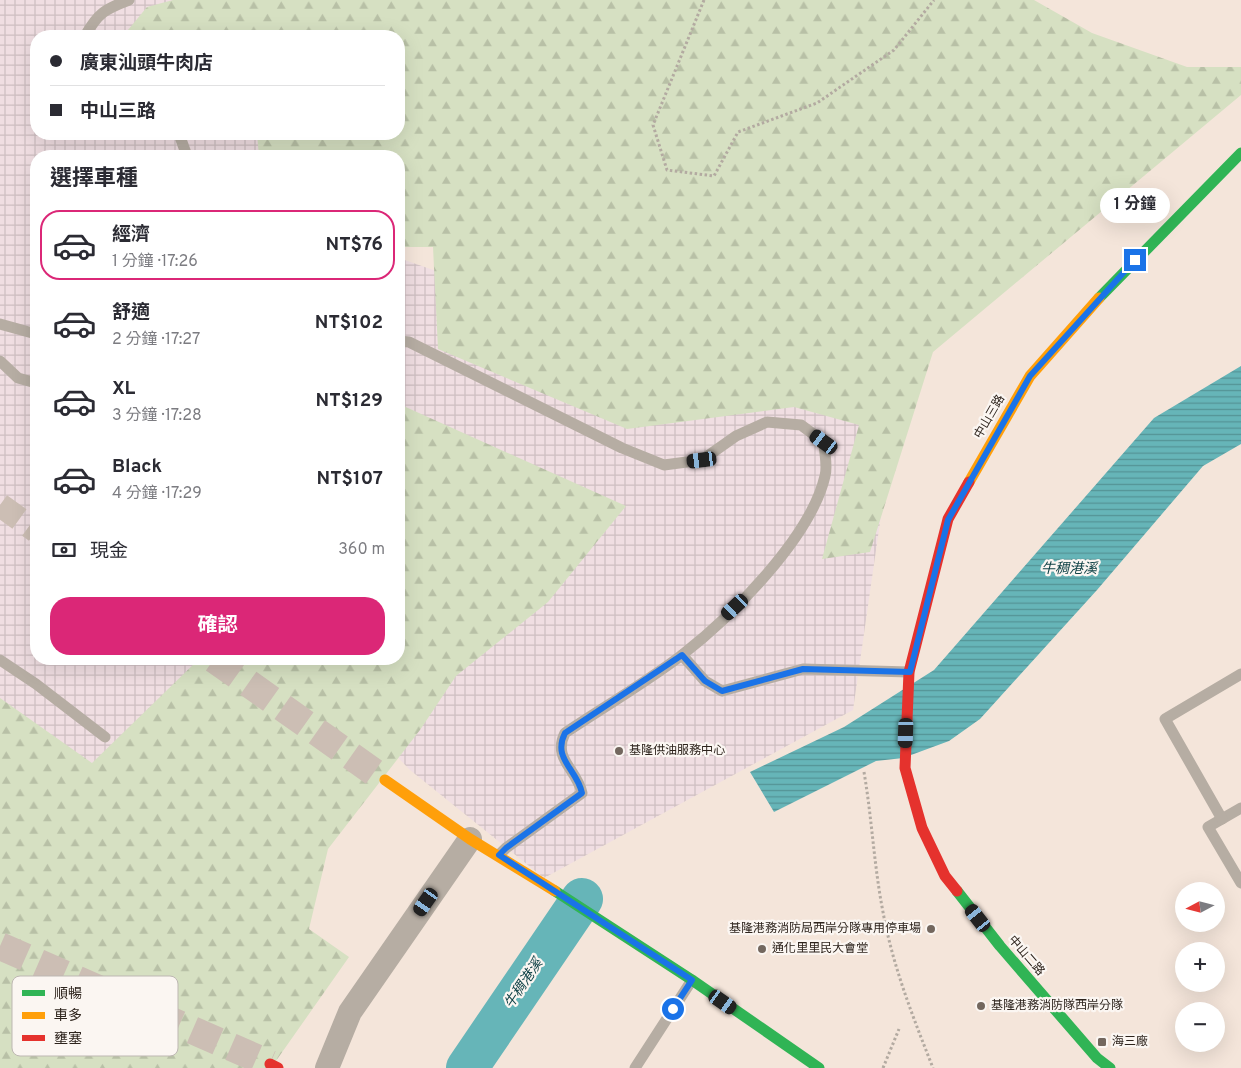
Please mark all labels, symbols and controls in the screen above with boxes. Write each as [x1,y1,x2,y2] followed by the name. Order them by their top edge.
[80,52,213,76] text: 廣東汕頭牛肉店
[80,100,156,124] text: 中山三路
[50,166,138,193] text: 選擇車種
[1100,188,1170,222] callout: 1 分鐘
[1114,195,1156,215] text: 1 分鐘
[52,223,97,268] icon: car
[112,223,150,247] text: 經濟
[326,233,383,257] text: NT$76
[1124,249,1146,271] route end
[112,252,198,272] text: 1 分鐘 · 17:26
[52,301,97,346] icon: car
[112,301,150,325] text: 舒適
[315,311,383,335] text: NT$102
[112,330,200,350] text: 2 分鐘 · 17:27
[112,377,135,401] text: XL
[52,379,97,424] icon: car
[316,389,383,413] text: NT$129
[971,392,1009,442] street label: 中山三路
[112,406,202,426] text: 3 分鐘 · 17:28
[807,427,840,457] car
[686,451,717,469] car
[112,455,162,479] text: Black
[52,457,97,502] icon: car
[317,467,383,491] text: NT$107
[112,484,202,504] text: 4 分鐘 · 17:29
[50,536,78,564] icon: cash
[90,540,128,564] text: 現金
[338,540,385,560] text: 360 m
[1041,561,1099,578] water label: 牛稠港溪
[718,591,751,623] car
[50,597,385,655] button: 確認
[897,718,914,748] car
[629,743,725,759] place label: 基隆供油服務中心
[613,745,625,757] marker: 基隆供油服務中心
[1175,882,1225,932] north arrow
[1175,882,1225,1052] map controls
[411,885,440,919] car
[962,902,993,934] car
[729,921,921,937] place label: 基隆港務消防局西岸分隊專用停車場
[925,923,937,935] marker: 基隆港務消防局西岸分隊專用停車場
[1004,933,1048,979] street label: 中山二路
[772,941,868,957] place label: 通化里里民大會堂
[1175,942,1225,992] button: +
[756,943,768,955] marker: 通化里里民大會堂
[501,954,548,1012] water label: 牛稠港溪
[12,976,178,1056] legend
[54,986,82,1003] text: 順暢
[706,987,739,1017] car
[662,998,684,1020] route start
[991,998,1123,1014] place label: 基隆港務消防隊西岸分隊
[975,1000,987,1012] marker: 基隆港務消防隊西岸分隊
[1175,1002,1225,1052] button: −
[54,1008,82,1025] text: 車多
[54,1030,82,1048] text: 壅塞
[1112,1034,1148,1050] place label: 海三廠
[1096,1036,1108,1048] marker: 海三廠

